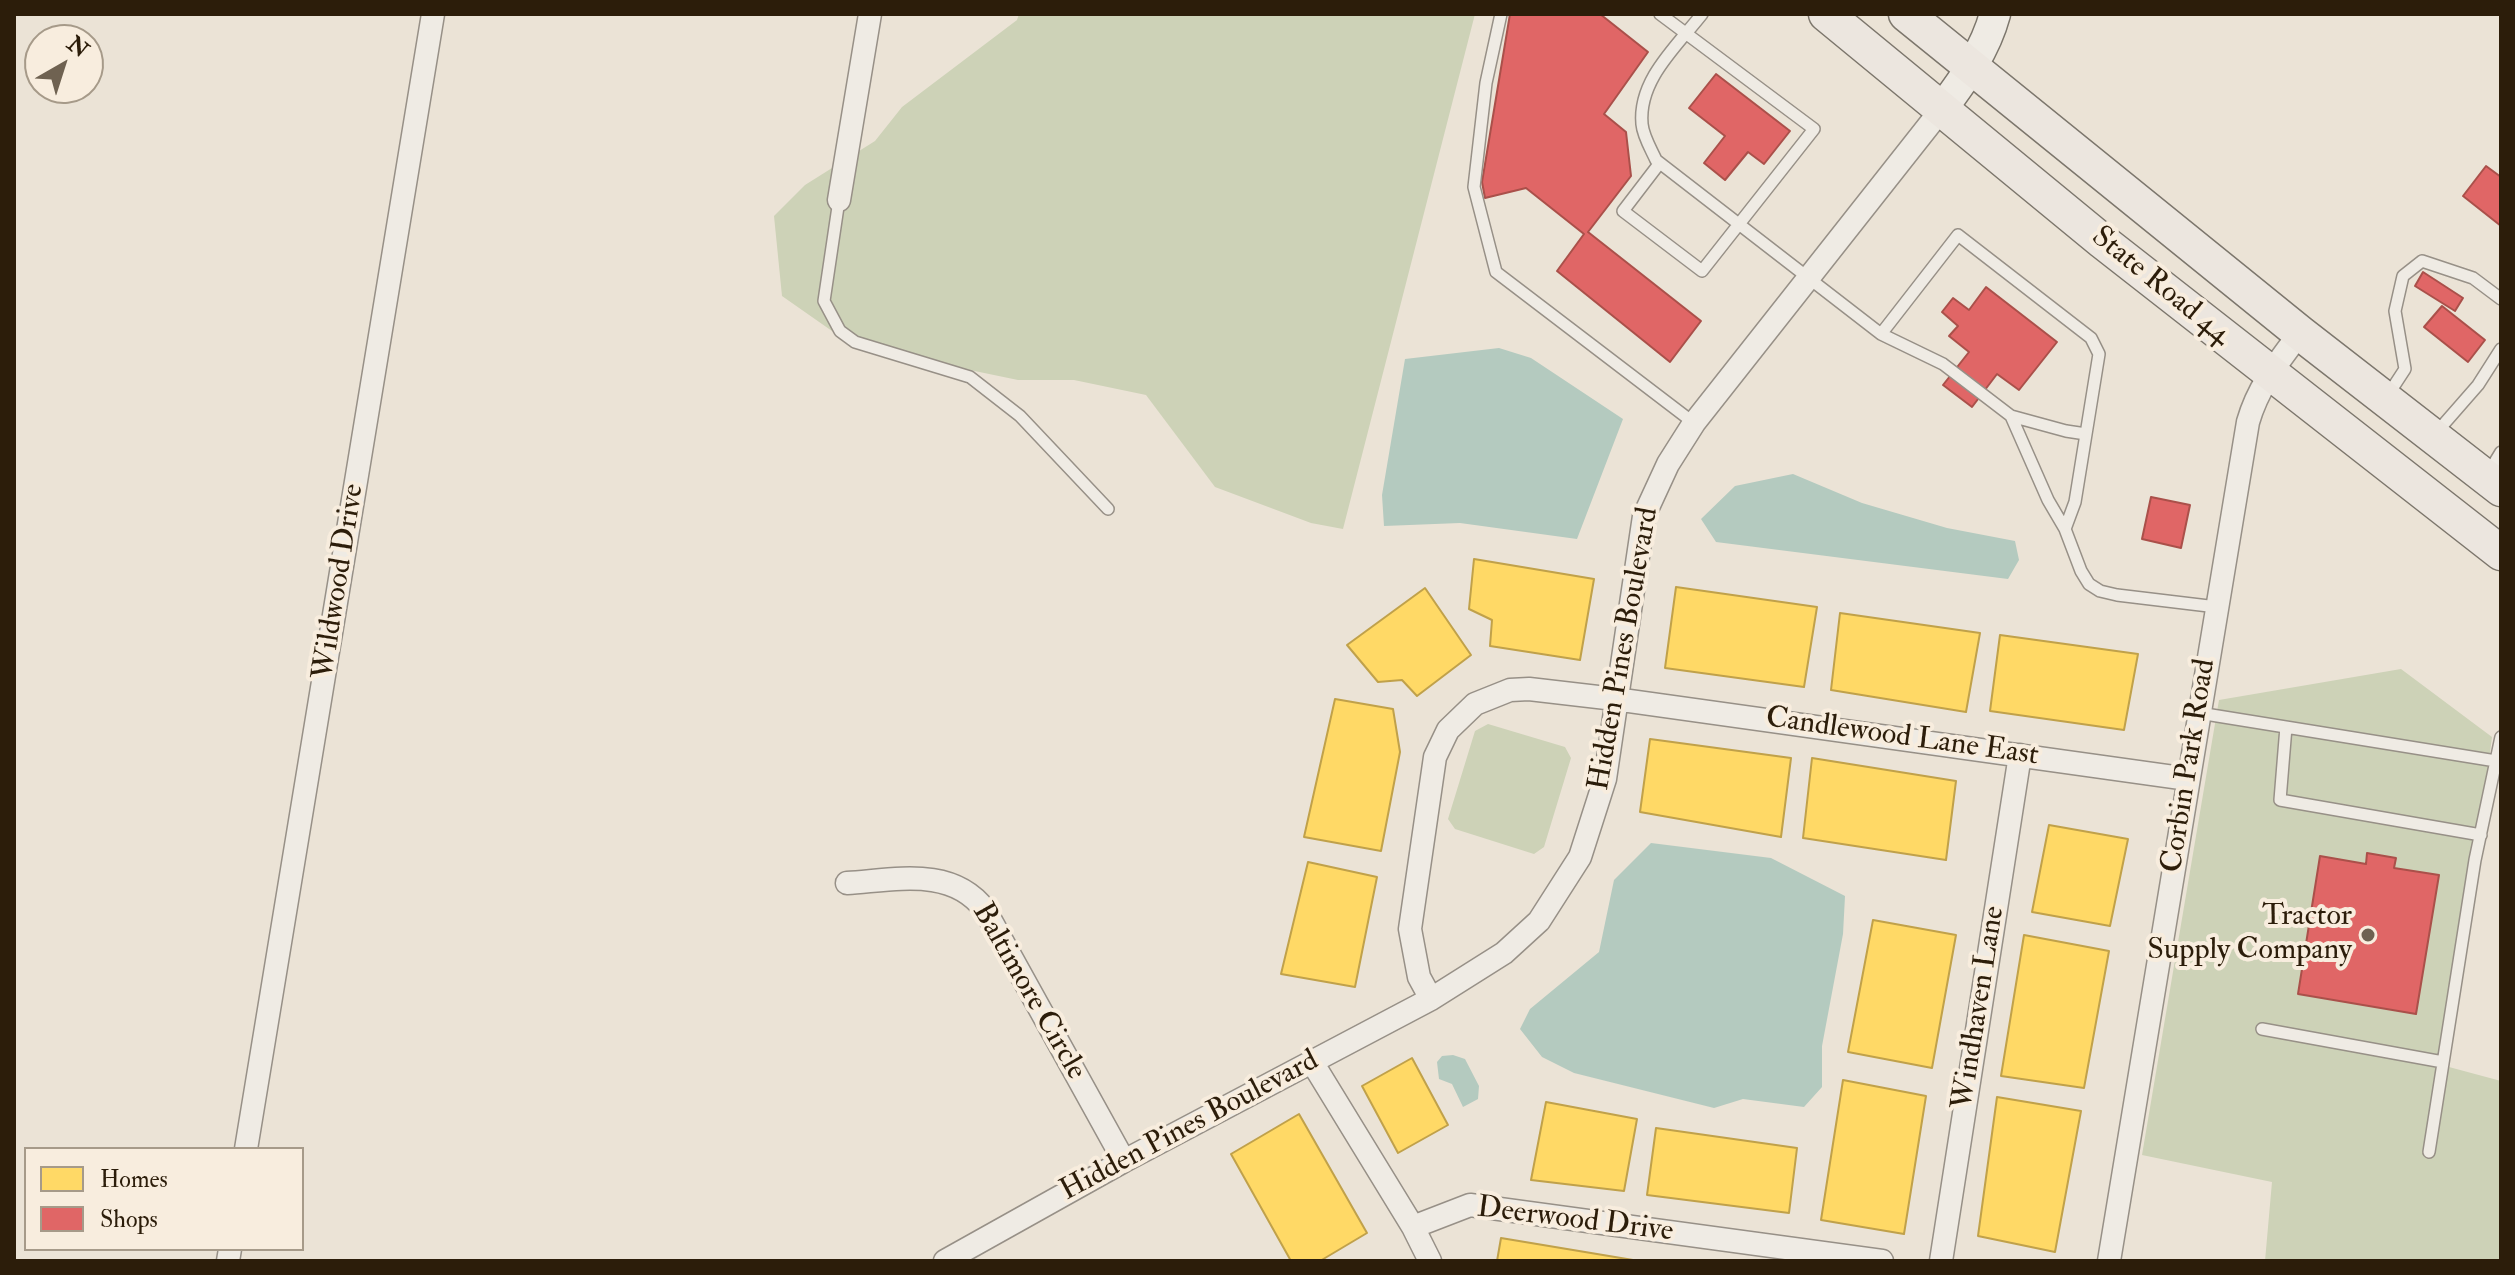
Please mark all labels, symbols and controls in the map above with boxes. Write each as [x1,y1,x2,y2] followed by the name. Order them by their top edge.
[24,24,104,104] north arrow
[61,30,94,64] text: N
[2083,220,2237,354] street label: State Road 44
[307,482,373,682] street label: Wildwood Drive
[1582,505,1668,793] street label: Hidden Pines Boulevard
[2155,657,2225,875] street label: Corbin Park Road
[1763,701,2041,775] street label: Candlewood Lane East
[963,897,1093,1087] street label: Baltimore Circle
[2147,900,2352,970] place label: Tractor Supply Company
[1946,904,2014,1112] street label: Windhaven Lane
[2359,926,2377,944] marker: Tractor Supply Company
[1055,1044,1325,1210] street label: Hidden Pines Boulevard
[24,1147,304,1251] legend
[100,1164,168,1195] text: Homes
[1475,1191,1675,1251] street label: Deerwood Drive
[100,1204,158,1235] text: Shops

